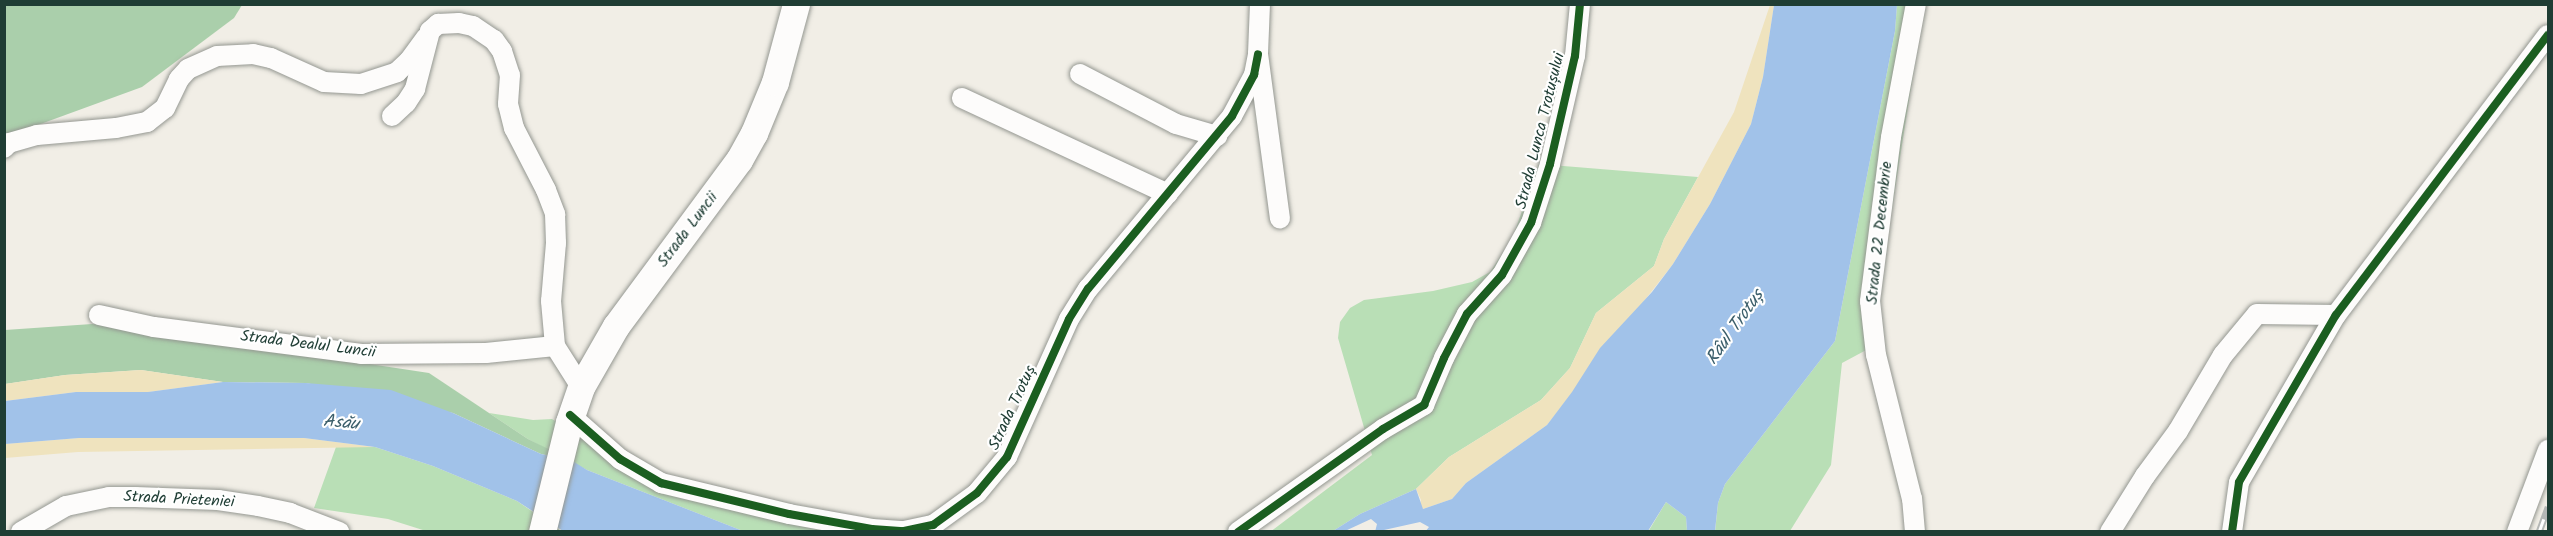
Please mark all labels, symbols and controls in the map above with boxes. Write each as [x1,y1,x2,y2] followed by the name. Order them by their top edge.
[1512,51,1570,211] street label: Strada Lunca Trotușului
[1863,161,1897,305] street label: Strada 22 Decembrie
[654,189,722,271] street label: Strada Luncii
[1702,286,1770,370] water label: Râul Trotuș
[239,327,377,363] street label: Strada Dealul Luncii
[985,363,1041,453] street label: Strada Trotuș
[322,412,360,436] water label: Asău
[123,488,235,512] street label: Strada Prieteniei

